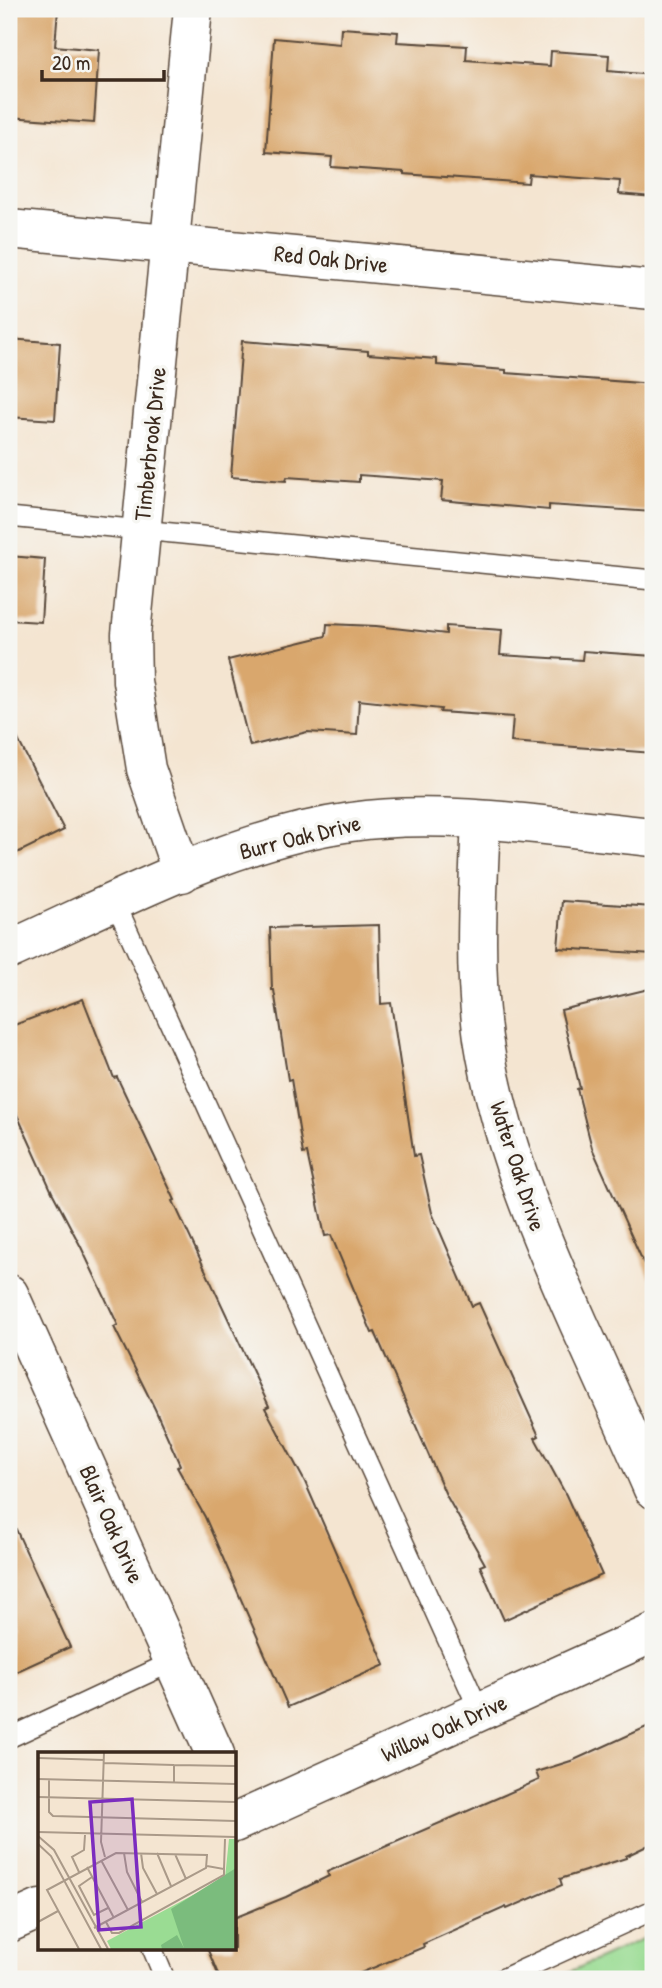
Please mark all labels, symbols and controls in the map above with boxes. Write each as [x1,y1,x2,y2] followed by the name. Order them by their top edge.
[42,38,164,82] scale bar
[52,48,90,77] text: 20 m
[273,237,389,280] street label: Red Oak Drive
[126,366,173,522] street label: Timberbrook Drive
[236,807,364,867] street label: Burr Oak Drive
[483,1097,554,1235] street label: Water Oak Drive
[73,1460,152,1588] street label: Blair Oak Drive
[376,1686,511,1769] street label: Willow Oak Drive
[38,1752,236,1950] inset map

